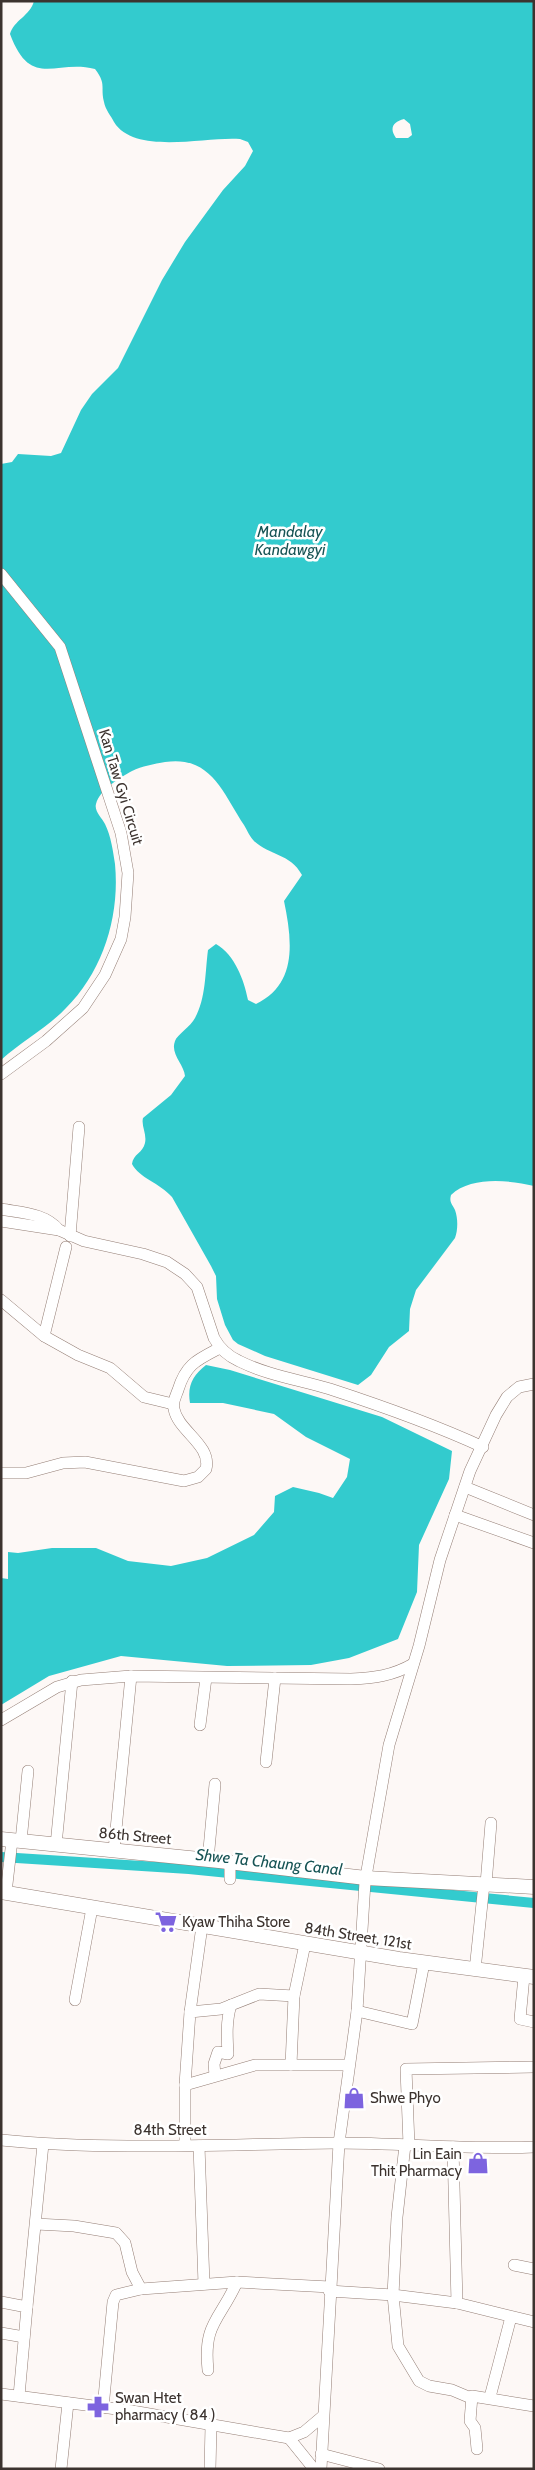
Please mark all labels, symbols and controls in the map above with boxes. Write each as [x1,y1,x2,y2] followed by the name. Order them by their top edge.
[254,522,326,559] water label: Mandalay Kandawgyi
[95,727,147,847] street label: Kan Taw Gyi Circuit
[98,1824,172,1848] street label: 86th Street
[195,1845,344,1879] water label: Shwe Ta Chaung Canal
[153,1909,179,1935] supermarket icon: Kyaw Thiha Store
[182,1913,291,1931] place label: Kyaw Thiha Store
[303,1919,413,1953] street label: 84th Street, 121st
[341,2085,367,2111] shop icon: Shwe Phyo
[370,2089,441,2107] place label: Shwe Phyo
[134,2121,206,2139] street label: 84th Street
[371,2145,462,2180] place label: Lin Eain Thit Pharmacy
[465,2150,491,2176] shop icon: Lin Eain Thit Pharmacy
[115,2389,215,2424] place label: Swan Htet pharmacy ( 84 )
[85,2394,111,2420] pharmacy icon: Swan Htet pharmacy ( 84 )

